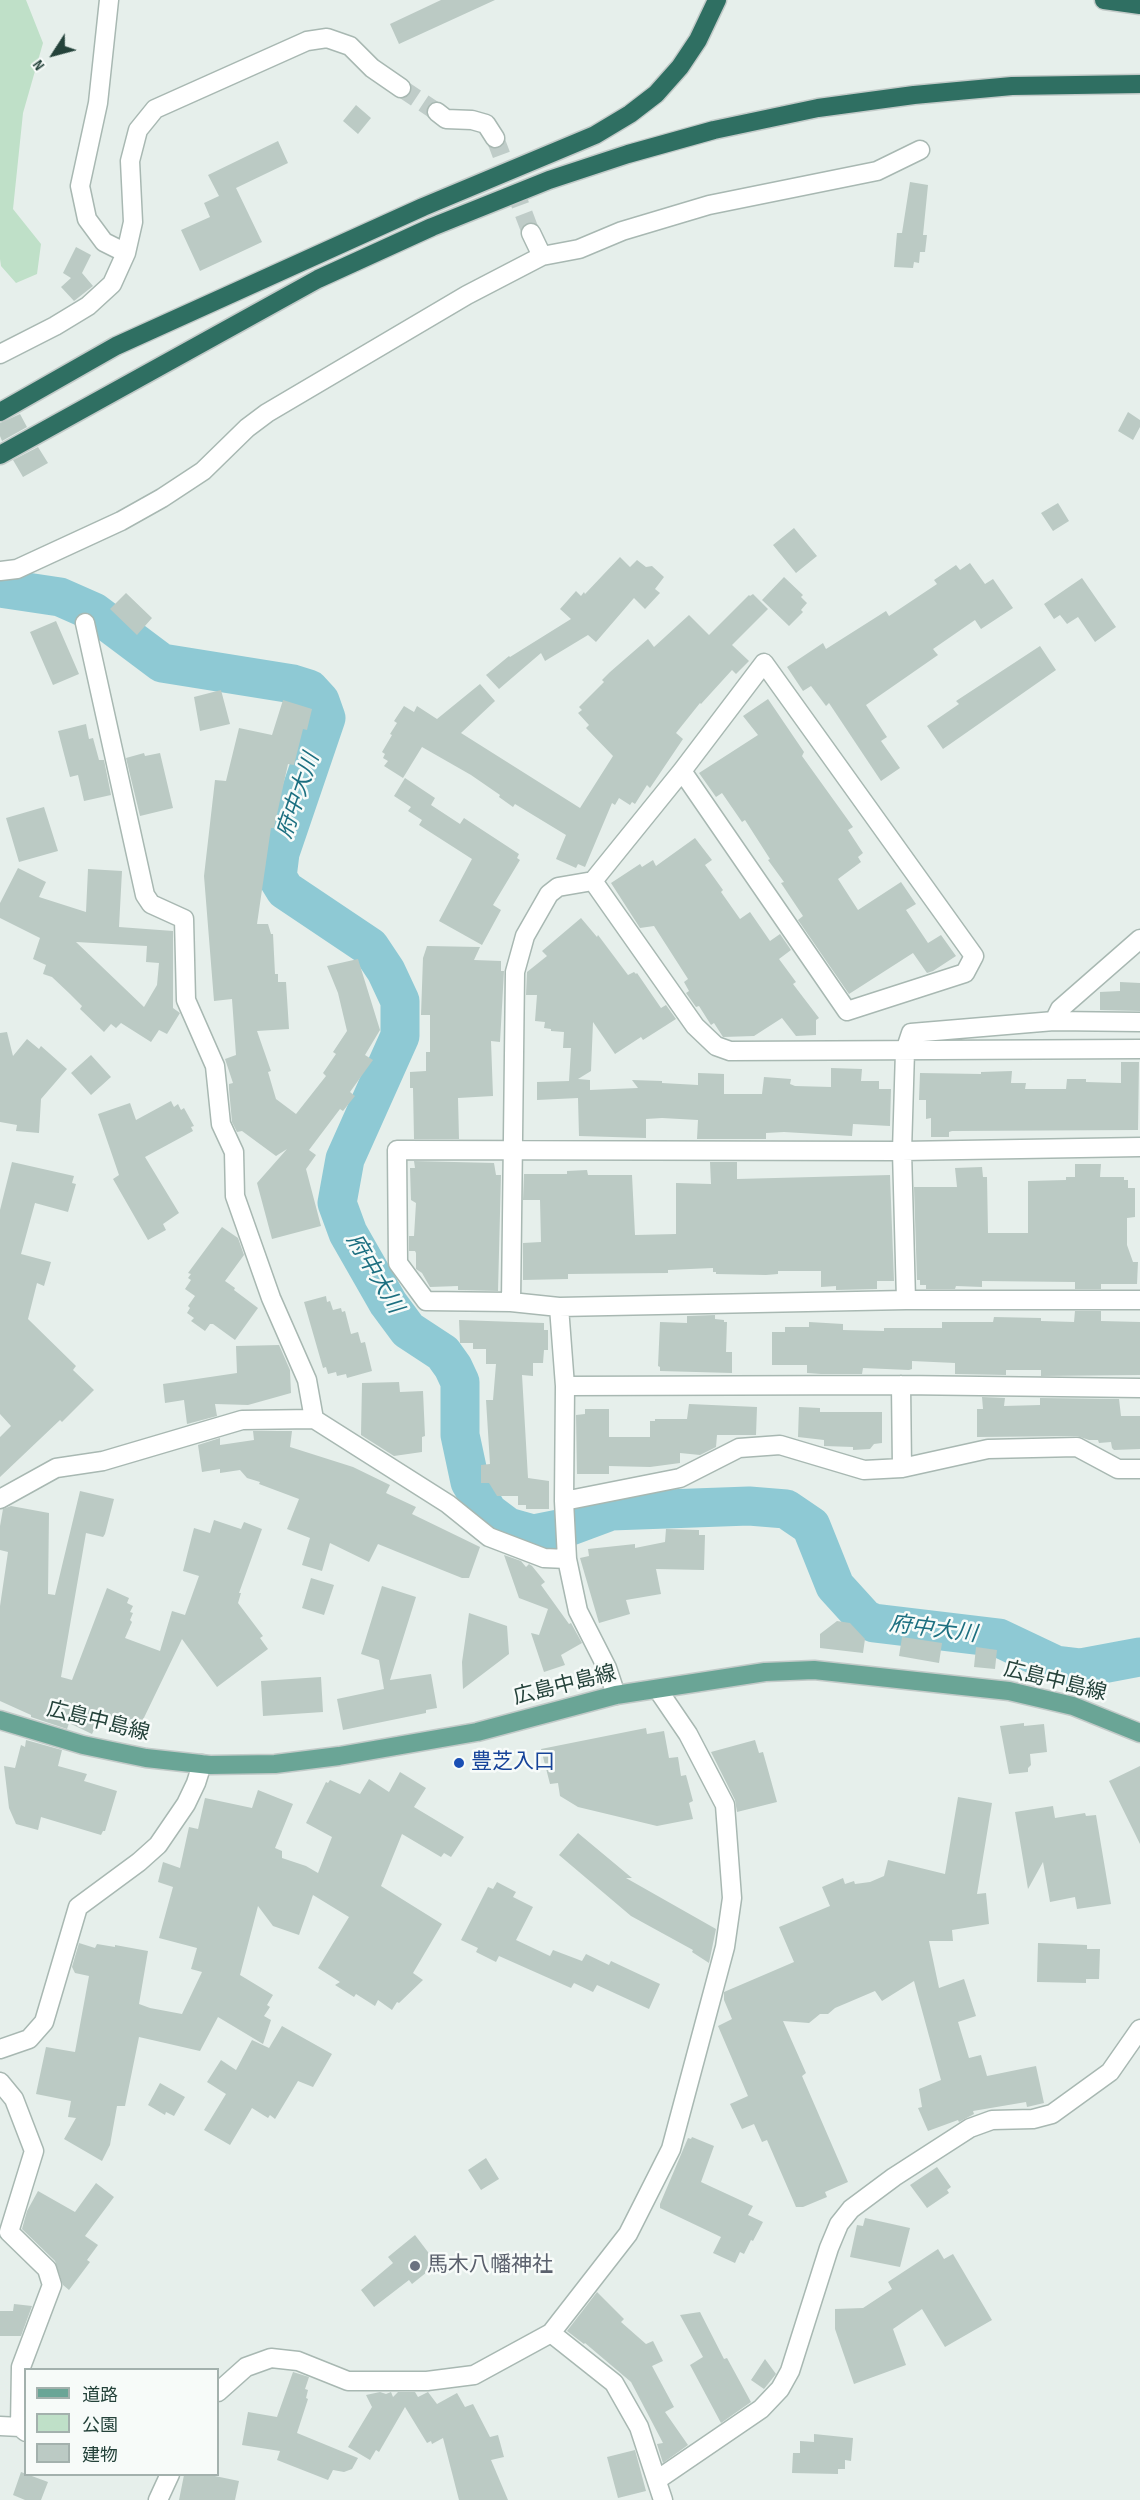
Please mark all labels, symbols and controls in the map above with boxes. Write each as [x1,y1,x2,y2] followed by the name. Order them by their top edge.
[24,24,84,84] north arrow
[29,56,49,74] text: N
[272,750,326,842] water label: 府中大川
[340,1229,408,1319] water label: 府中大川
[888,1612,978,1648] water label: 府中大川
[1001,1657,1109,1707] street label: 広島中島線
[511,1661,619,1711] street label: 広島中島線
[44,1697,152,1747] street label: 広島中島線
[471,1750,555,1776] place label: 豊芝入口
[452,1756,466,1770] marker: 豊芝入口
[427,2253,553,2279] place label: 馬木八幡神社
[408,2259,422,2273] marker: 馬木八幡神社
[24,2368,219,2476] legend
[82,2385,118,2406] text: 道路
[82,2415,118,2436] text: 公園
[82,2445,118,2466] text: 建物

